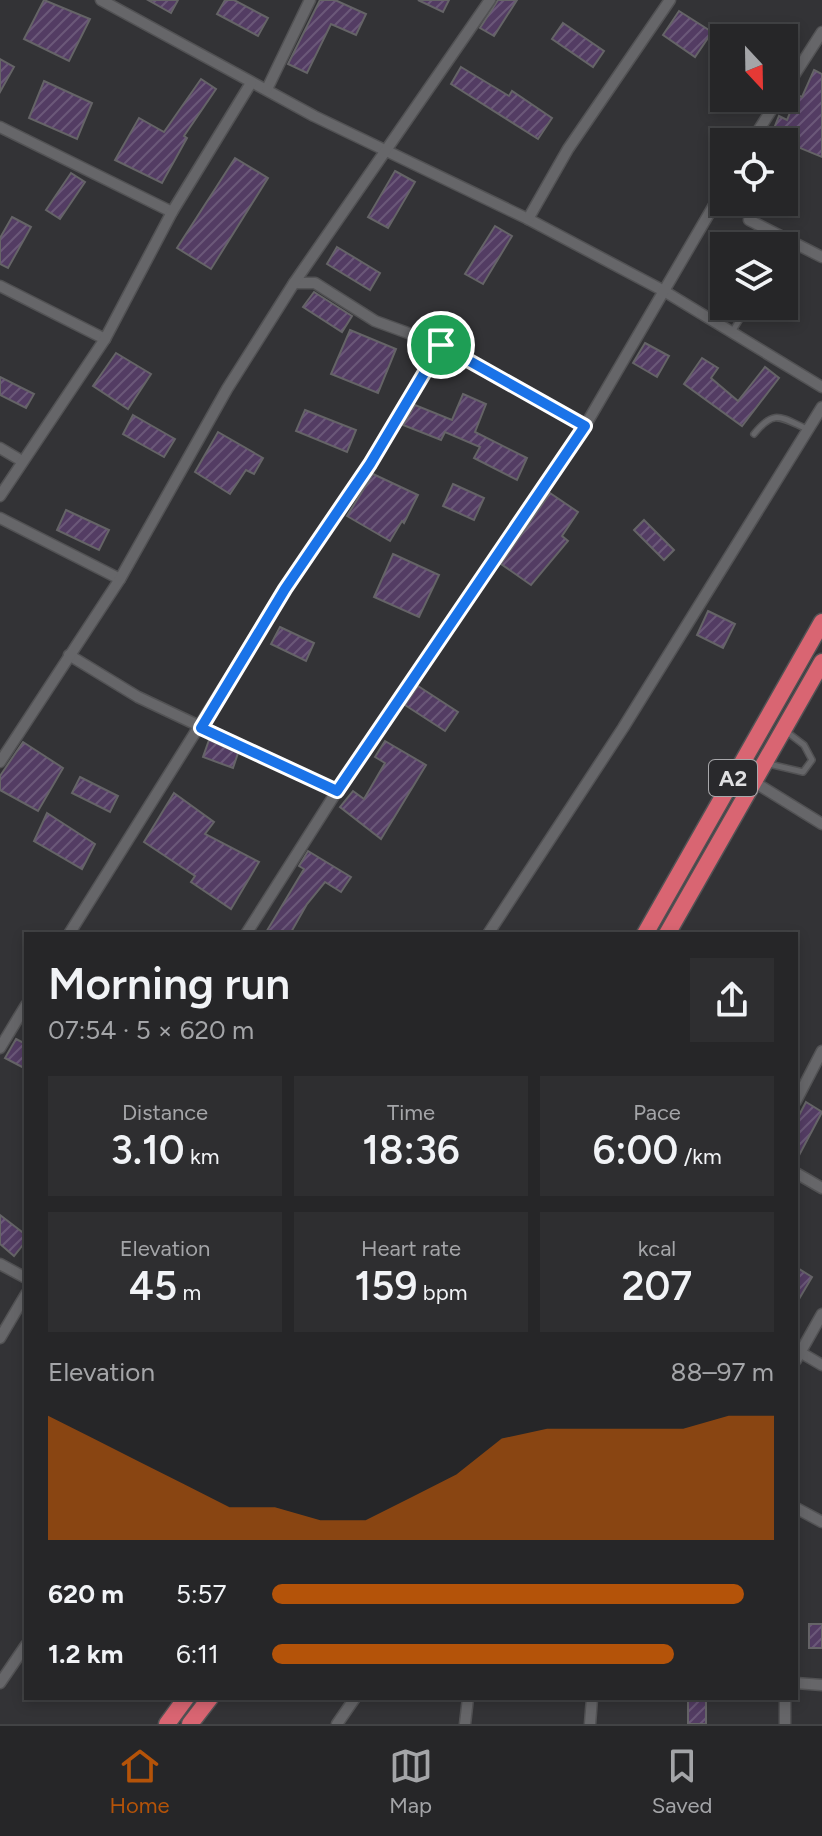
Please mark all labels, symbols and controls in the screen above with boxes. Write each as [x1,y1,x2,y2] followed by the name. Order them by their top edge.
[710,24,798,112] north arrow
[710,24,798,320] map controls
[710,128,798,216] button: locate
[710,232,798,320] button: layers
[407,311,475,379] pin
[419,323,463,367] icon: arrive
[709,760,757,796] road number: A2
[48,957,290,1010] text: Morning run
[690,958,774,1042] button: share
[48,1014,254,1046] text: 07:54 · 5 × 620 m
[122,1099,208,1126] text: Distance
[387,1099,435,1126] text: Time
[633,1099,681,1126] text: Pace
[111,1126,185,1174] text: 3.10
[362,1126,460,1174] text: 18:36
[592,1126,678,1174] text: 6:00
[185,1143,219,1170] text: km
[678,1143,722,1170] text: /km
[120,1235,210,1262] text: Elevation
[361,1235,461,1262] text: Heart rate
[638,1235,676,1262] text: kcal
[129,1262,177,1310] text: 45
[355,1262,417,1310] text: 159
[622,1262,692,1310] text: 207
[177,1279,201,1306] text: m
[417,1279,467,1306] text: bpm
[48,1356,155,1388] text: Elevation
[671,1356,774,1388] text: 88–97 m
[48,1578,124,1610] text: 620 m
[176,1578,226,1610] text: 5:57
[48,1638,123,1670] text: 1.2 km
[176,1638,219,1670] text: 6:11
[110,1744,170,1819] tab: Home
[389,1744,433,1819] tab: Map
[652,1744,712,1819] tab: Saved

